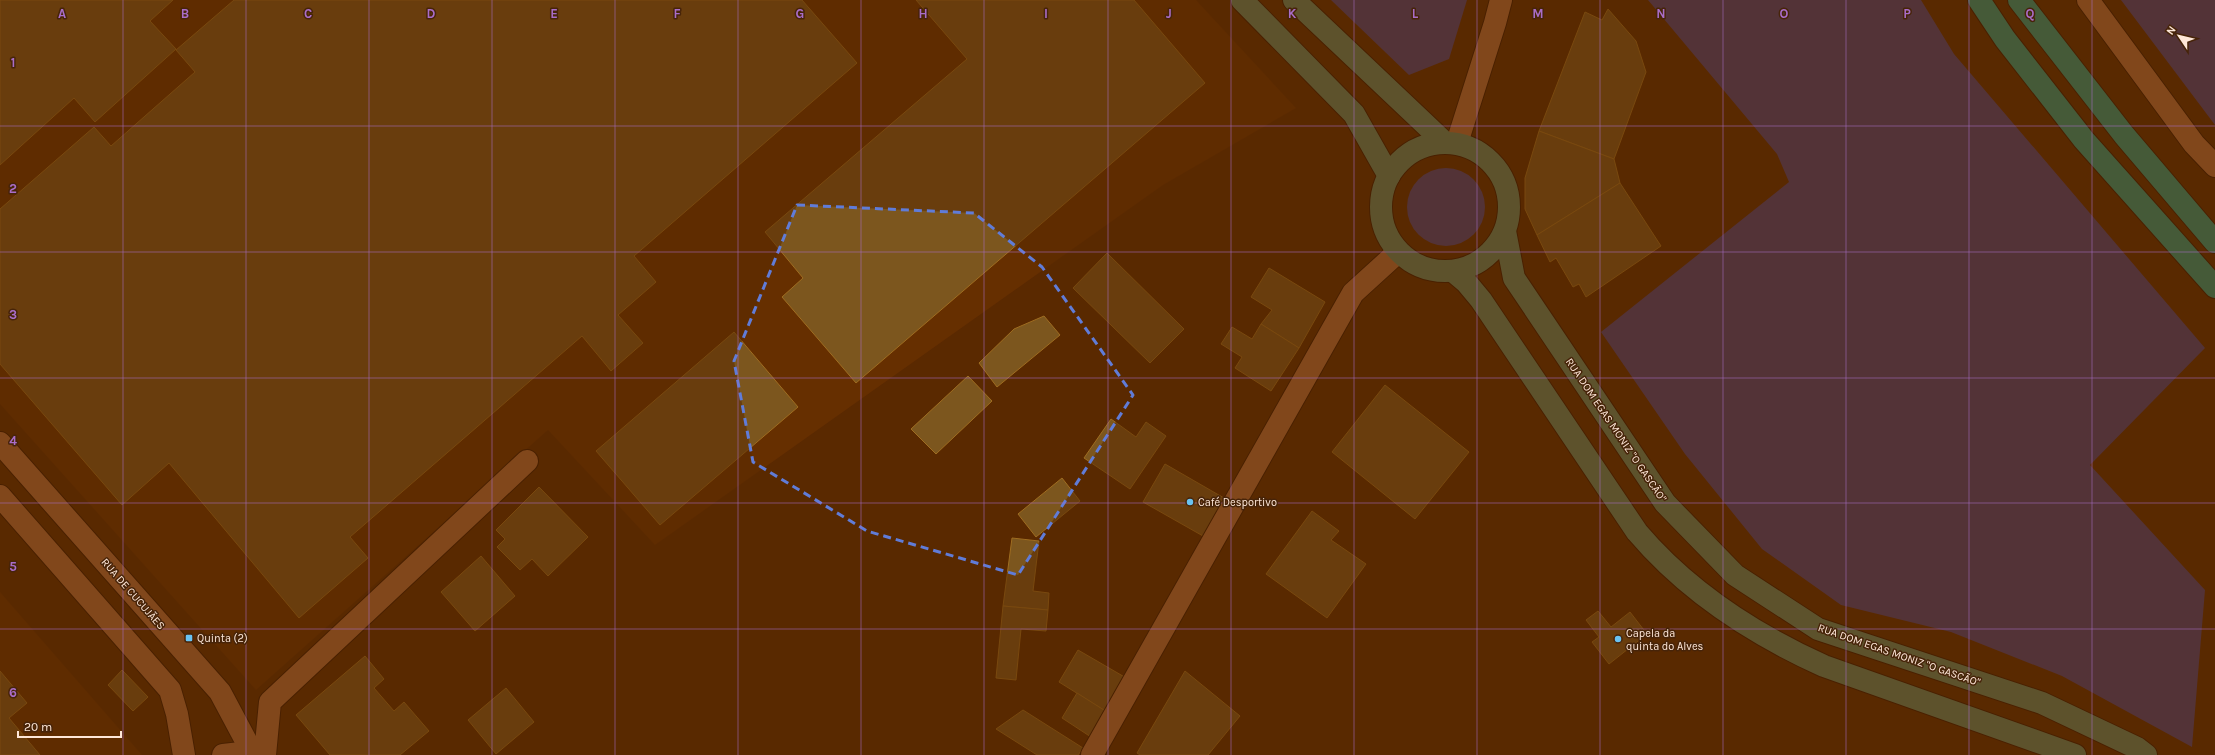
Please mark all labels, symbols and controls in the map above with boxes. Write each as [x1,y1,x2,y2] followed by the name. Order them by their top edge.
[58,6,66,21] text: A
[181,6,189,21] text: B
[304,6,312,21] text: C
[427,6,436,21] text: D
[550,6,558,21] text: E
[673,6,681,21] text: F
[796,6,804,21] text: G
[918,6,928,21] text: H
[1044,6,1048,21] text: I
[1166,6,1172,21] text: J
[1288,6,1297,21] text: K
[1412,6,1419,21] text: L
[1532,6,1544,21] text: M
[1656,6,1666,21] text: N
[1780,6,1789,21] text: O
[1903,6,1911,21] text: P
[2026,6,2035,21] text: Q
[2159,16,2199,56] north arrow
[2164,24,2179,38] text: N
[11,55,15,70] text: 1
[9,181,17,196] text: 2
[9,307,17,322] text: 3
[1563,356,1669,505] street label: RUA DOM EGAS MONIZ "O GASCÃO"
[9,433,17,448] text: 4
[1198,496,1277,509] place label: Café Desportivo
[1185,497,1195,507] marker: Café Desportivo
[98,556,168,632] street label: RUA DE CUCUJÃES
[9,559,17,574] text: 5
[1816,621,1982,689] street label: RUA DOM EGAS MONIZ "O GASCÃO"
[1626,627,1704,653] place label: Capela da quinta do Alves
[197,632,248,645] place label: Quinta (2)
[184,633,194,643] marker: Quinta (2)
[1613,634,1623,644] marker: Capela da quinta do Alves
[9,685,17,700] text: 6
[18,713,121,739] scale bar
[24,720,52,734] text: 20 m

